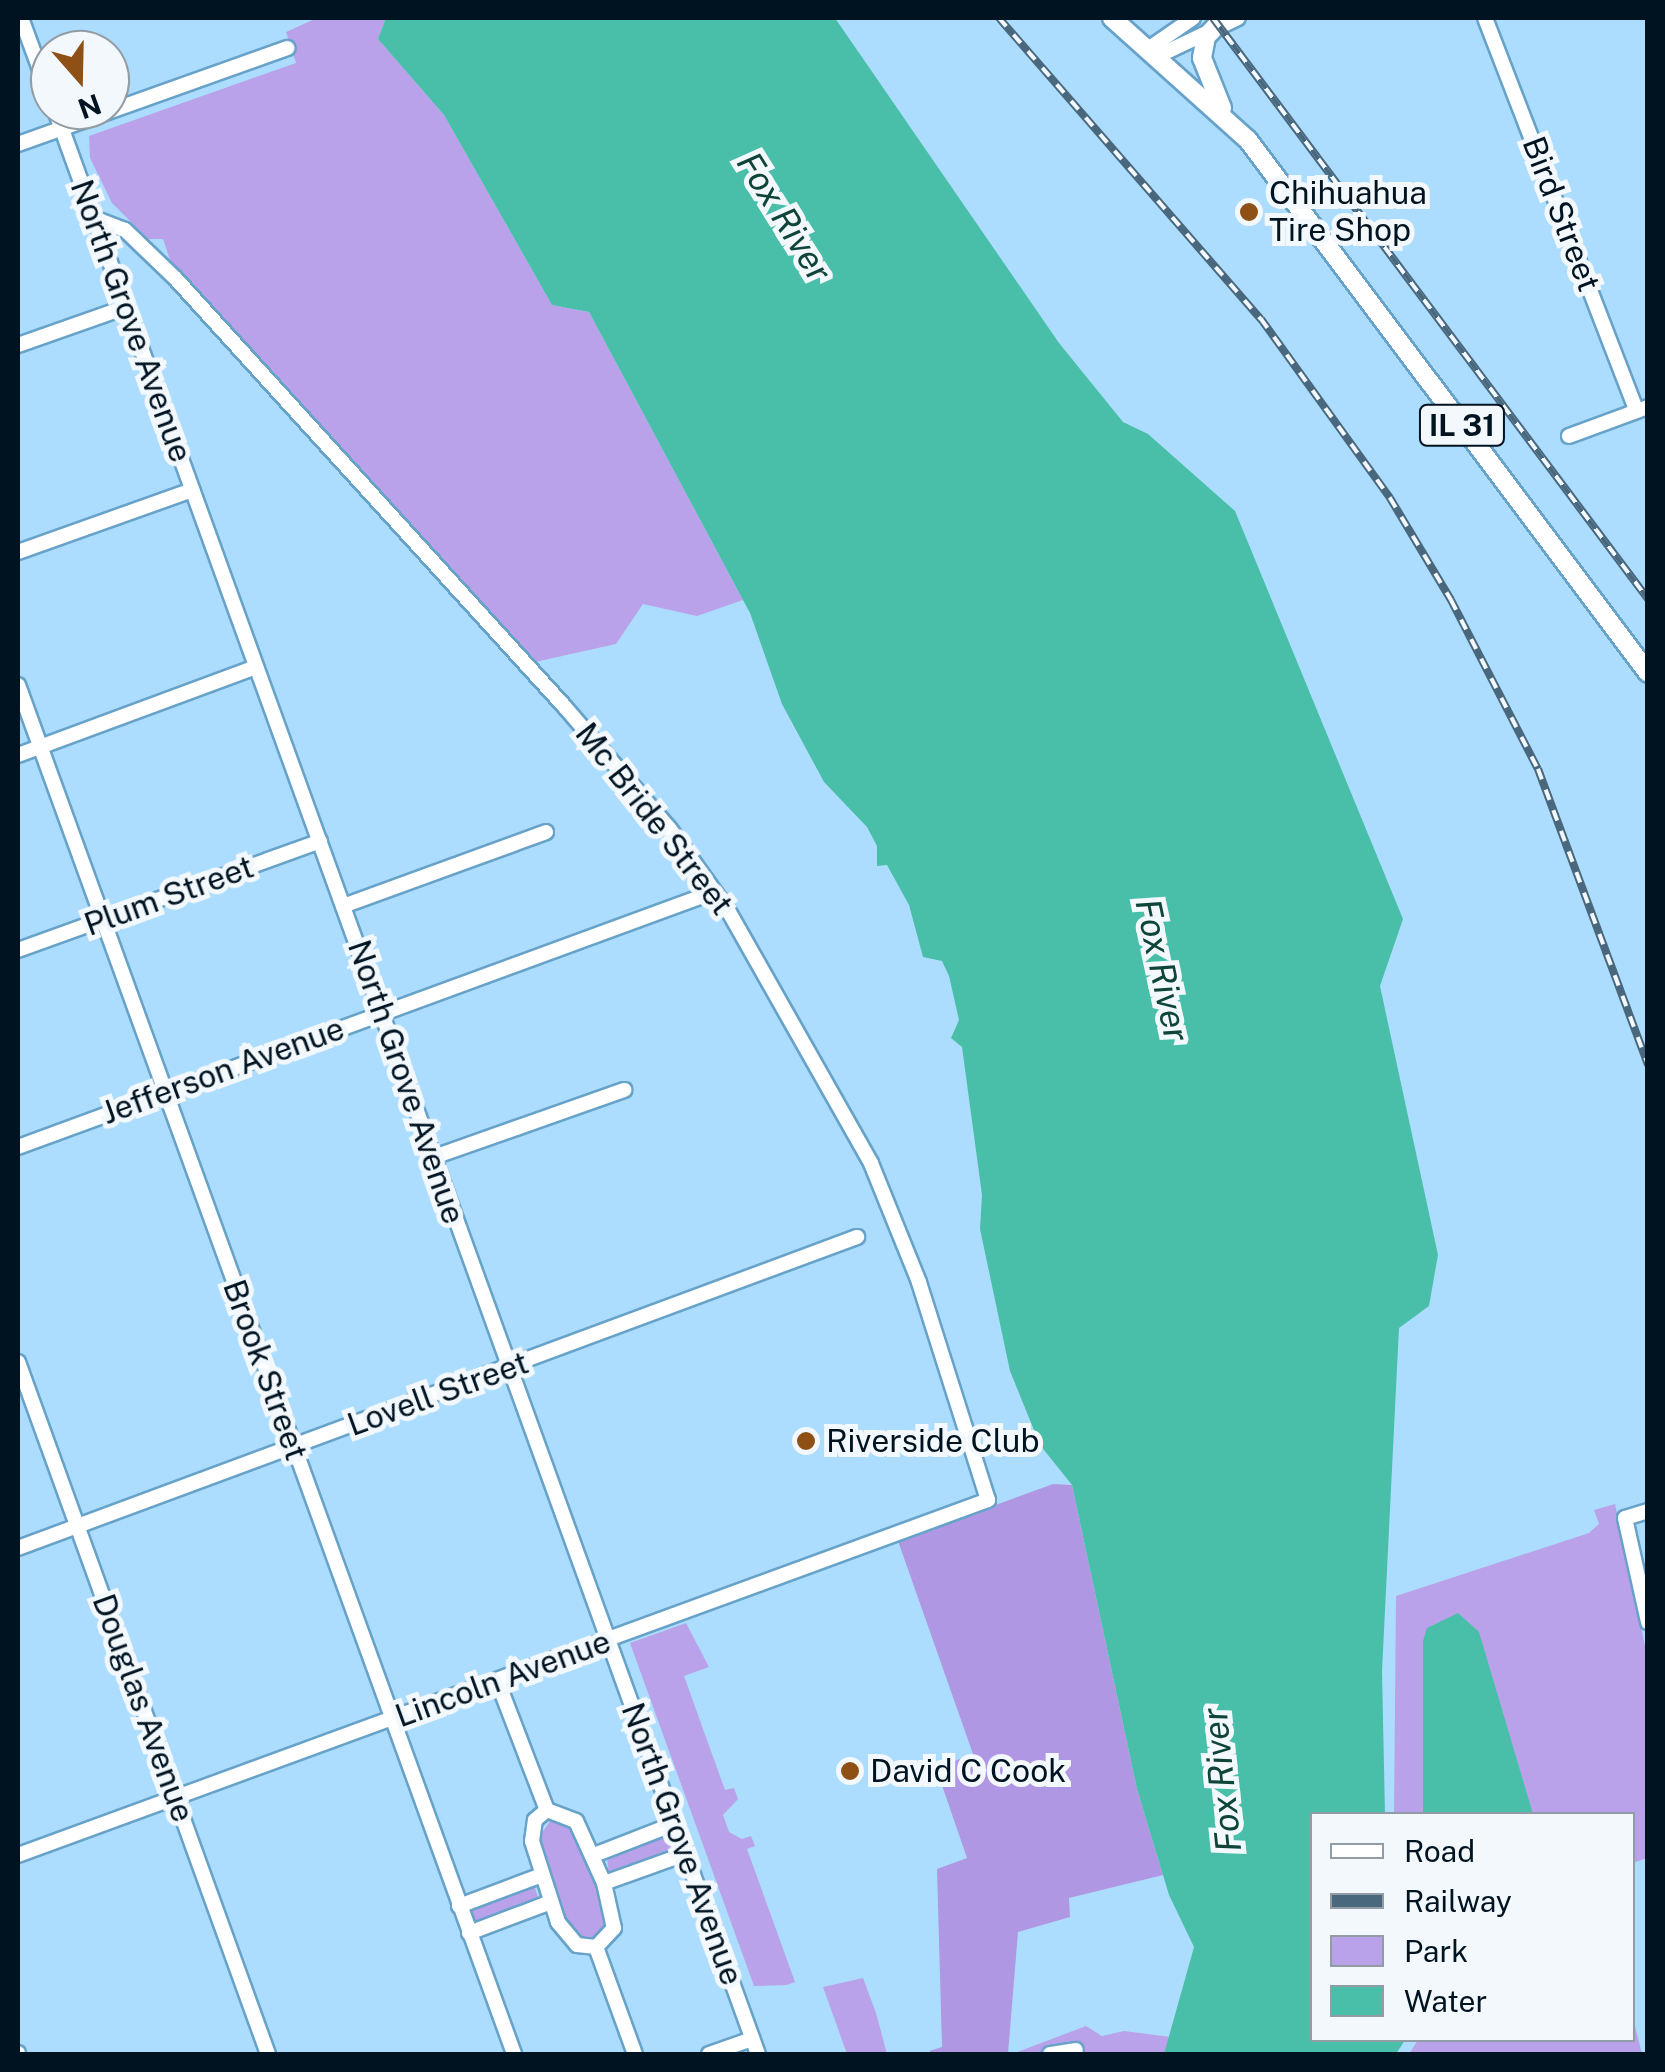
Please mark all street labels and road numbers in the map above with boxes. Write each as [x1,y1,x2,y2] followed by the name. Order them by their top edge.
[1514,131,1608,297] street label: Bird Street
[62,175,200,467] street label: North Grove Avenue
[1417,400,1507,450] road number: IL 31
[567,715,741,923] street label: Mc Bride Street
[79,848,259,944] street label: Plum Street
[339,935,473,1229] street label: North Grove Avenue
[97,1009,349,1133] street label: Jefferson Avenue
[215,1275,315,1465] street label: Brook Street
[342,1344,534,1444] street label: Lovell Street
[84,1589,202,1827] street label: Douglas Avenue
[390,1622,616,1736] street label: Lincoln Avenue
[613,1698,751,1990] street label: North Grove Avenue

